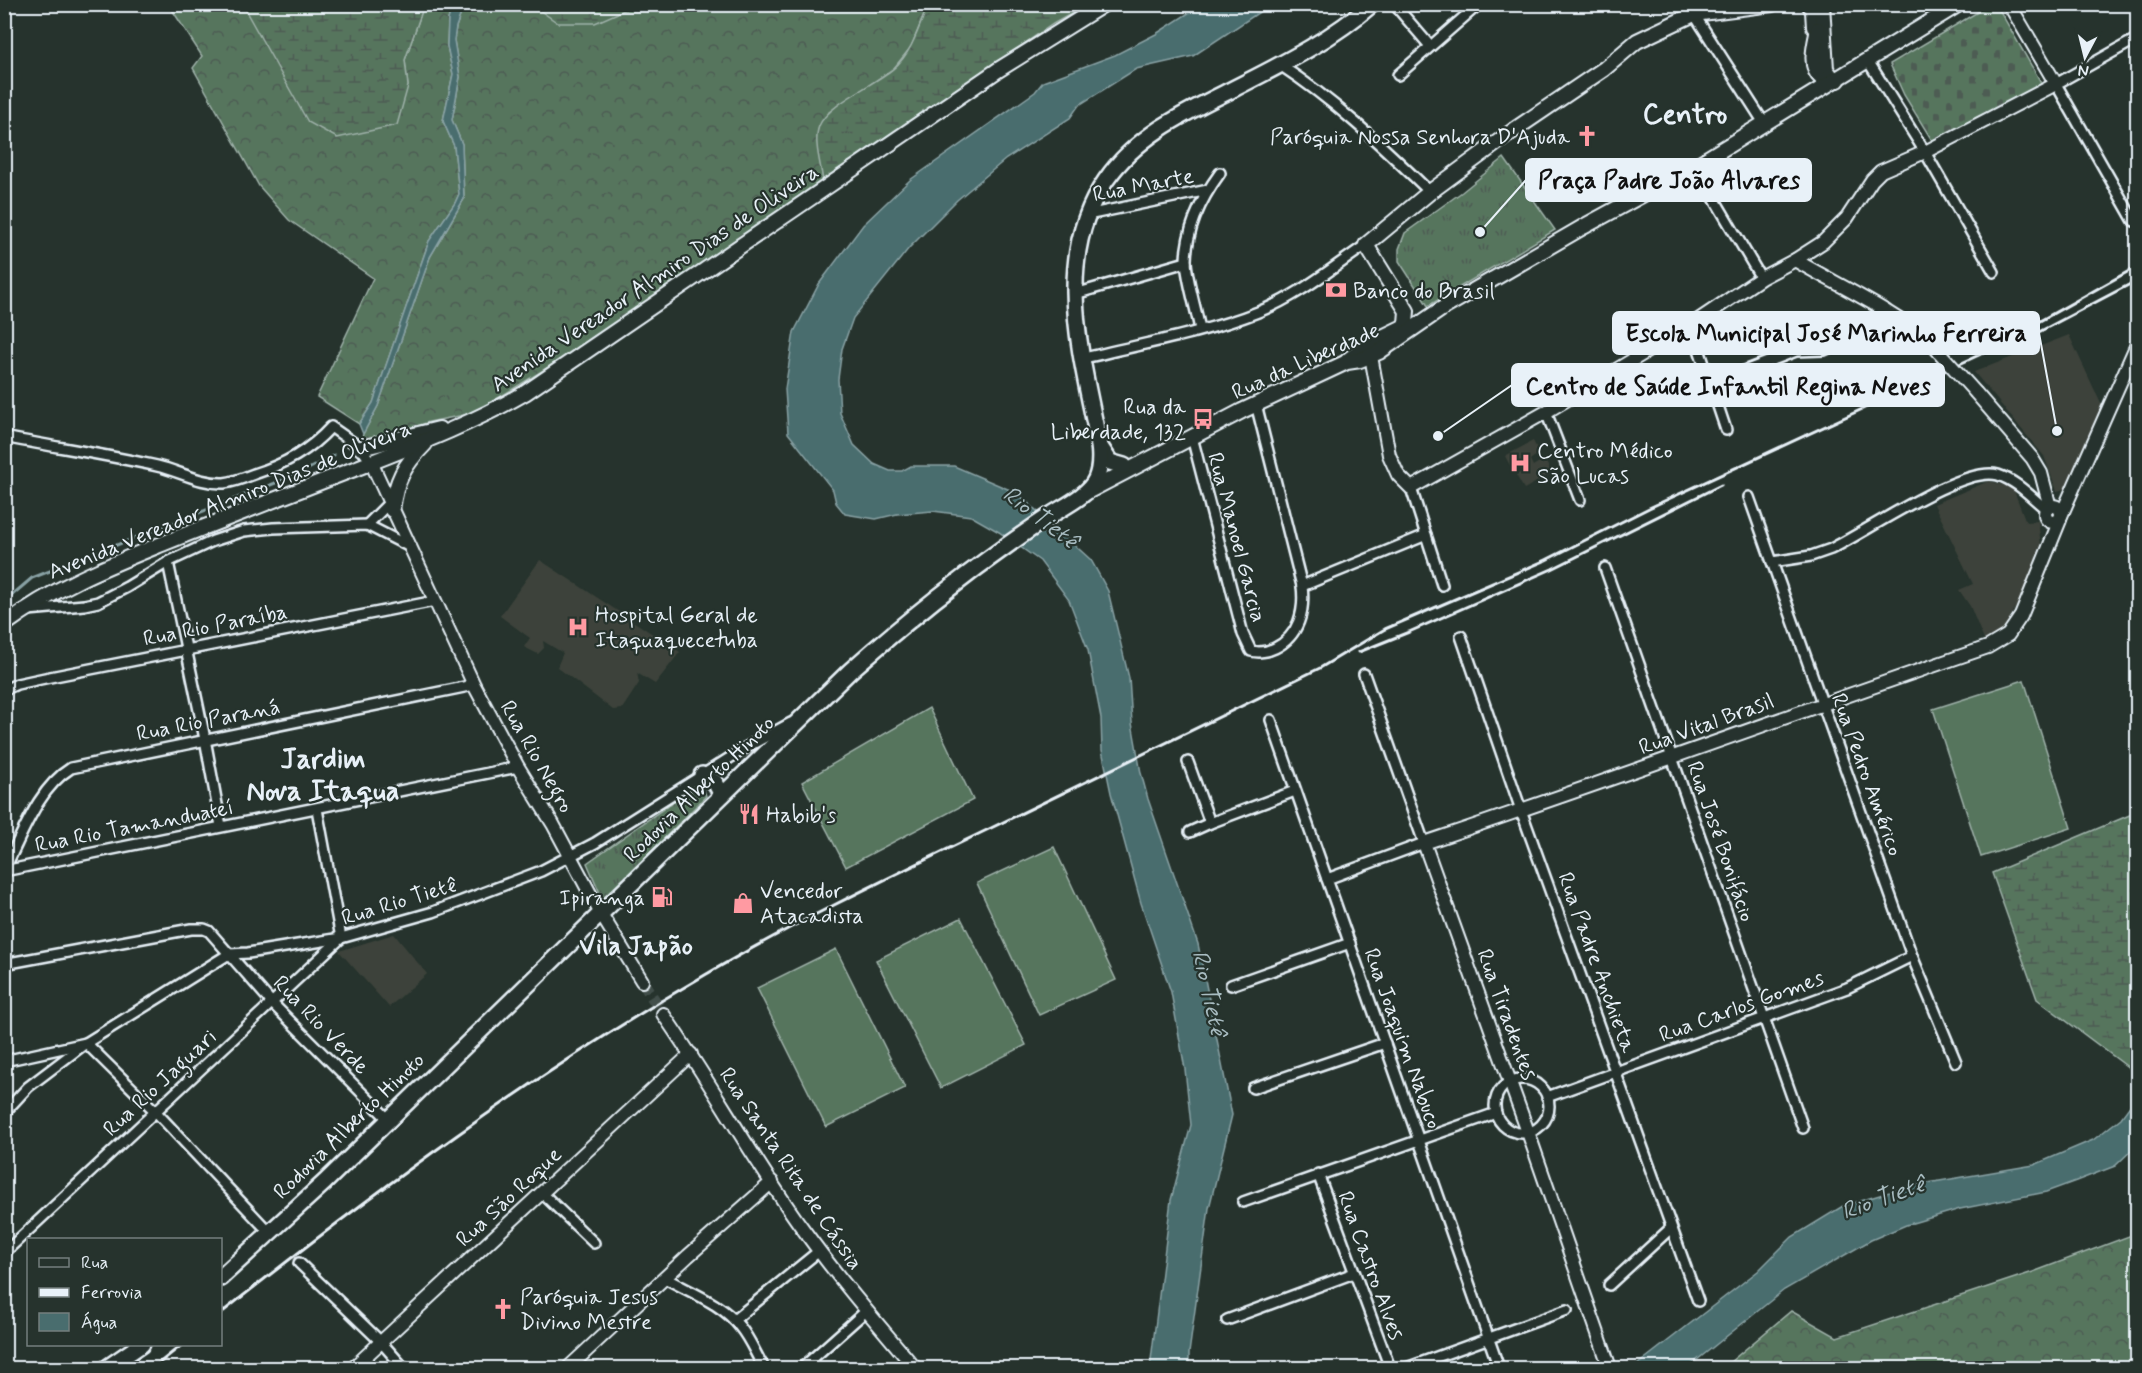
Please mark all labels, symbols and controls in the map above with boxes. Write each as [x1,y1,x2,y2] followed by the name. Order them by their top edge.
[2055,27,2115,87] north arrow
[2077,59,2090,81] text: N
[1643,97,1727,134] district label: Centro
[1270,124,1571,152] place label: Paróquia Nossa Senhora D'Ajuda
[1575,124,1599,148] church icon: Paróquia Nossa Senhora D'Ajuda
[486,158,824,399] street label: Avenida Vereador Almiro Dias de Oliveira
[1526,159,1811,201] callout: Praça Padre João Alvares
[1091,162,1196,209] street label: Rua Marte
[1538,166,1801,197] text: Praça Padre João Alvares
[1324,278,1348,302] bank icon: Banco do Brasil
[1353,278,1495,306] place label: Banco do Brasil
[1613,312,2039,354] callout: Escola Municipal José Marinho Ferreira
[1228,317,1384,407] street label: Rua da Liberdade
[1625,319,2027,350] text: Escola Municipal José Marinho Ferreira
[1512,364,1944,406] callout: Centro de Saúde Infantil Regina Neves
[1525,372,1931,406] text: Centro de Saúde Infantil Regina Neves
[1051,394,1187,447] place label: Rua da Liberdade, 132
[1191,407,1215,431] bus stop icon: Rua da Liberdade, 132
[44,415,415,587] street label: Avenida Vereador Almiro Dias de Oliveira
[1537,438,1673,491] place label: Centro Médico São Lucas
[1200,450,1272,625] street label: Rua Manoel Garcia
[1508,451,1532,475] hospital icon: Centro Médico São Lucas
[996,479,1087,559] water label: Rio Tietê
[141,598,290,654] street label: Rua Rio Paraíba
[595,602,758,655] place label: Hospital Geral de Itaquaquecetuba
[566,615,590,639] hospital icon: Hospital Geral de Itaquaquecetuba
[1635,687,1778,762] street label: Rua Vital Brasil
[1824,690,1909,860] street label: Rua Pedro Américo
[134,693,283,749] street label: Rua Rio Paraná
[490,696,580,820] street label: Rua Rio Negro
[618,710,781,869] street label: Rodovia Alberto Hinoto
[247,742,399,811] district label: Jardim Nova Itaqua
[1680,758,1761,926] street label: Rua José Bonifácio
[33,794,236,860] street label: Rua Rio Tamanduateí
[737,802,761,826] restaurant icon: Habib's
[766,802,836,830] place label: Habib's
[1551,869,1642,1057] street label: Rua Padre Anchieta
[338,871,461,933] street label: Rua Rio Tietê
[760,878,863,931] place label: Vencedor Atacadista
[559,885,645,914] place label: Ipiranga
[650,885,674,909] fuel station icon: Ipiranga
[731,891,755,915] shop icon: Vencedor Atacadista
[579,930,693,964] district label: Vila Japão
[1357,945,1448,1133] street label: Rua Joaquim Nabuco
[1469,945,1543,1084] street label: Rua Tiradentes
[1184,947,1234,1042] water label: Rio Tietê
[1655,964,1828,1050] street label: Rua Carlos Gomes
[266,970,375,1081] street label: Rua Rio Verde
[98,1024,225,1146] street label: Rua Rio Jaguari
[268,1047,431,1206] street label: Rodovia Alberto Hinoto
[712,1062,869,1276] street label: Rua Santa Rita de Cássia
[450,1141,568,1254] street label: Rua São Roque
[1837,1168,1933,1228] water label: Rio Tietê
[1330,1188,1410,1344] street label: Rua Castro Alves
[27,1238,222,1346] legend
[81,1251,108,1275] text: Rua
[81,1281,142,1305] text: Ferrovia
[520,1284,658,1337] place label: Paróquia Jesus Divino Mestre
[491,1297,515,1321] church icon: Paróquia Jesus Divino Mestre
[81,1311,117,1335] text: Água

